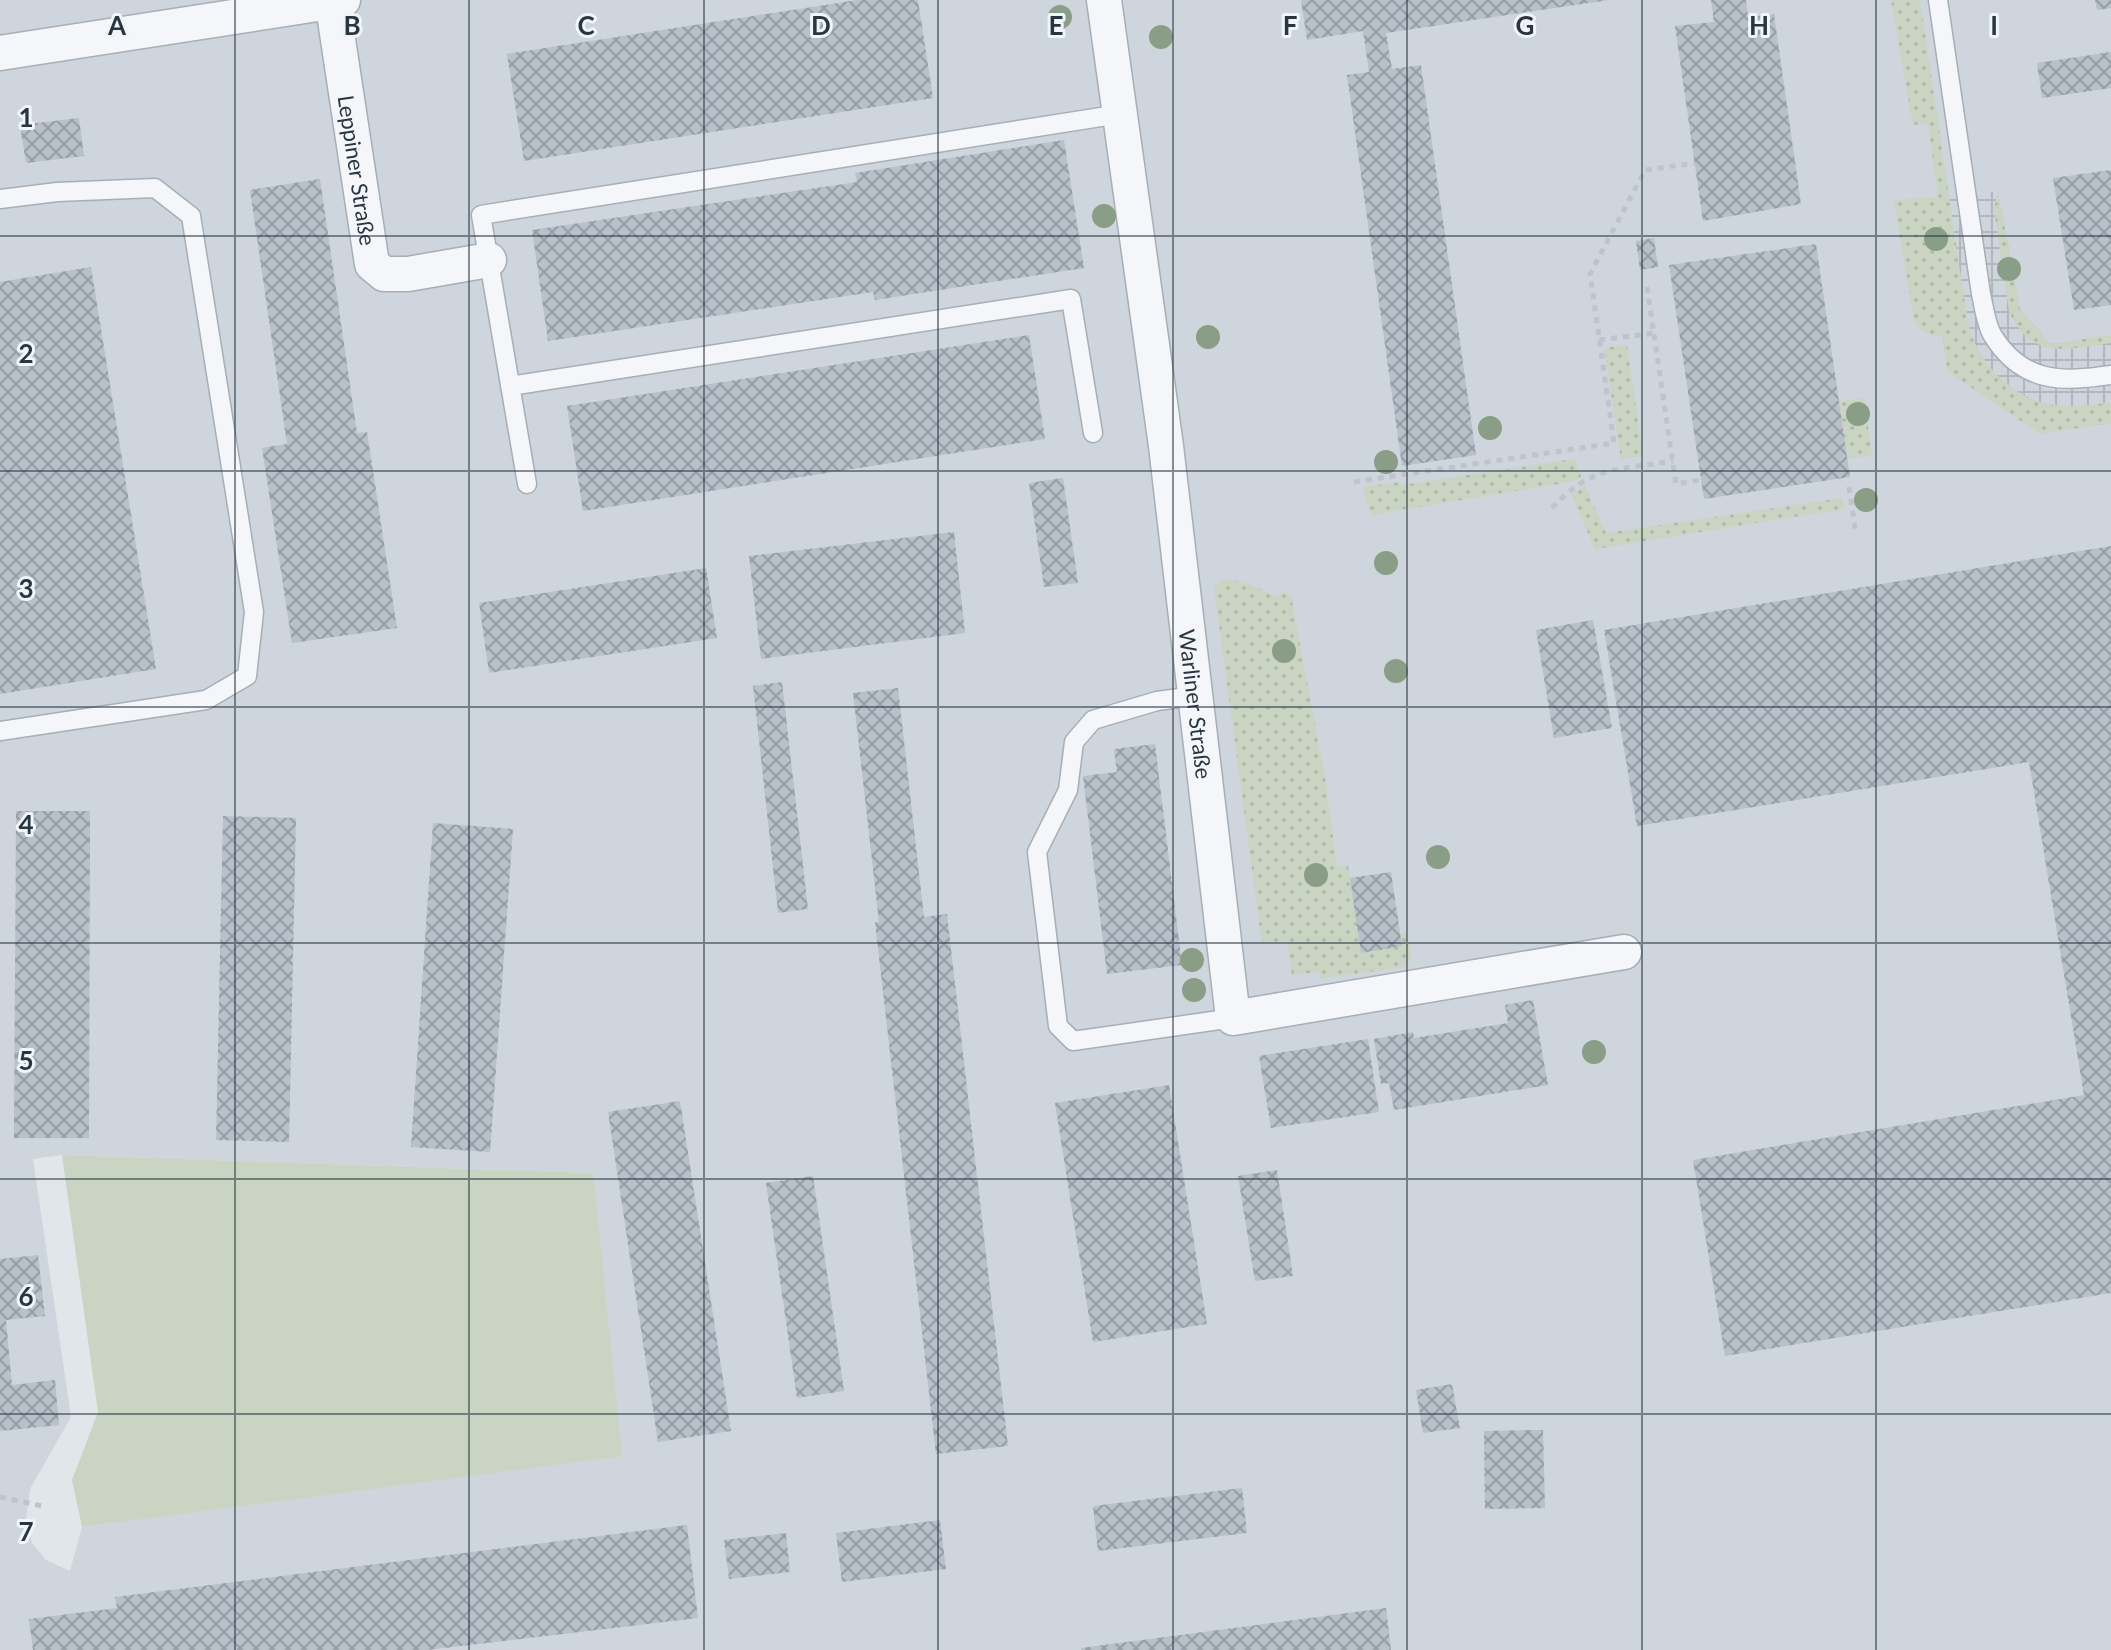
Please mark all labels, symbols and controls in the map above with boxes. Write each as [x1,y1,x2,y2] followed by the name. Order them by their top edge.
[107,9,127,41] text: A
[343,9,361,41] text: B
[577,9,595,41] text: C
[811,9,831,41] text: D
[1049,9,1063,41] text: E
[1283,9,1297,41] text: F
[1516,9,1534,41] text: G
[1749,9,1769,41] text: H
[1990,9,1998,41] text: I
[333,93,382,247] street label: Leppiner Straße
[18,101,34,133] text: 1
[18,337,34,369] text: 2
[18,572,34,604] text: 3
[1174,628,1218,780] street label: Warliner Straße
[18,808,34,840] text: 4
[18,1044,34,1076] text: 5
[18,1280,34,1312] text: 6
[18,1515,34,1547] text: 7

